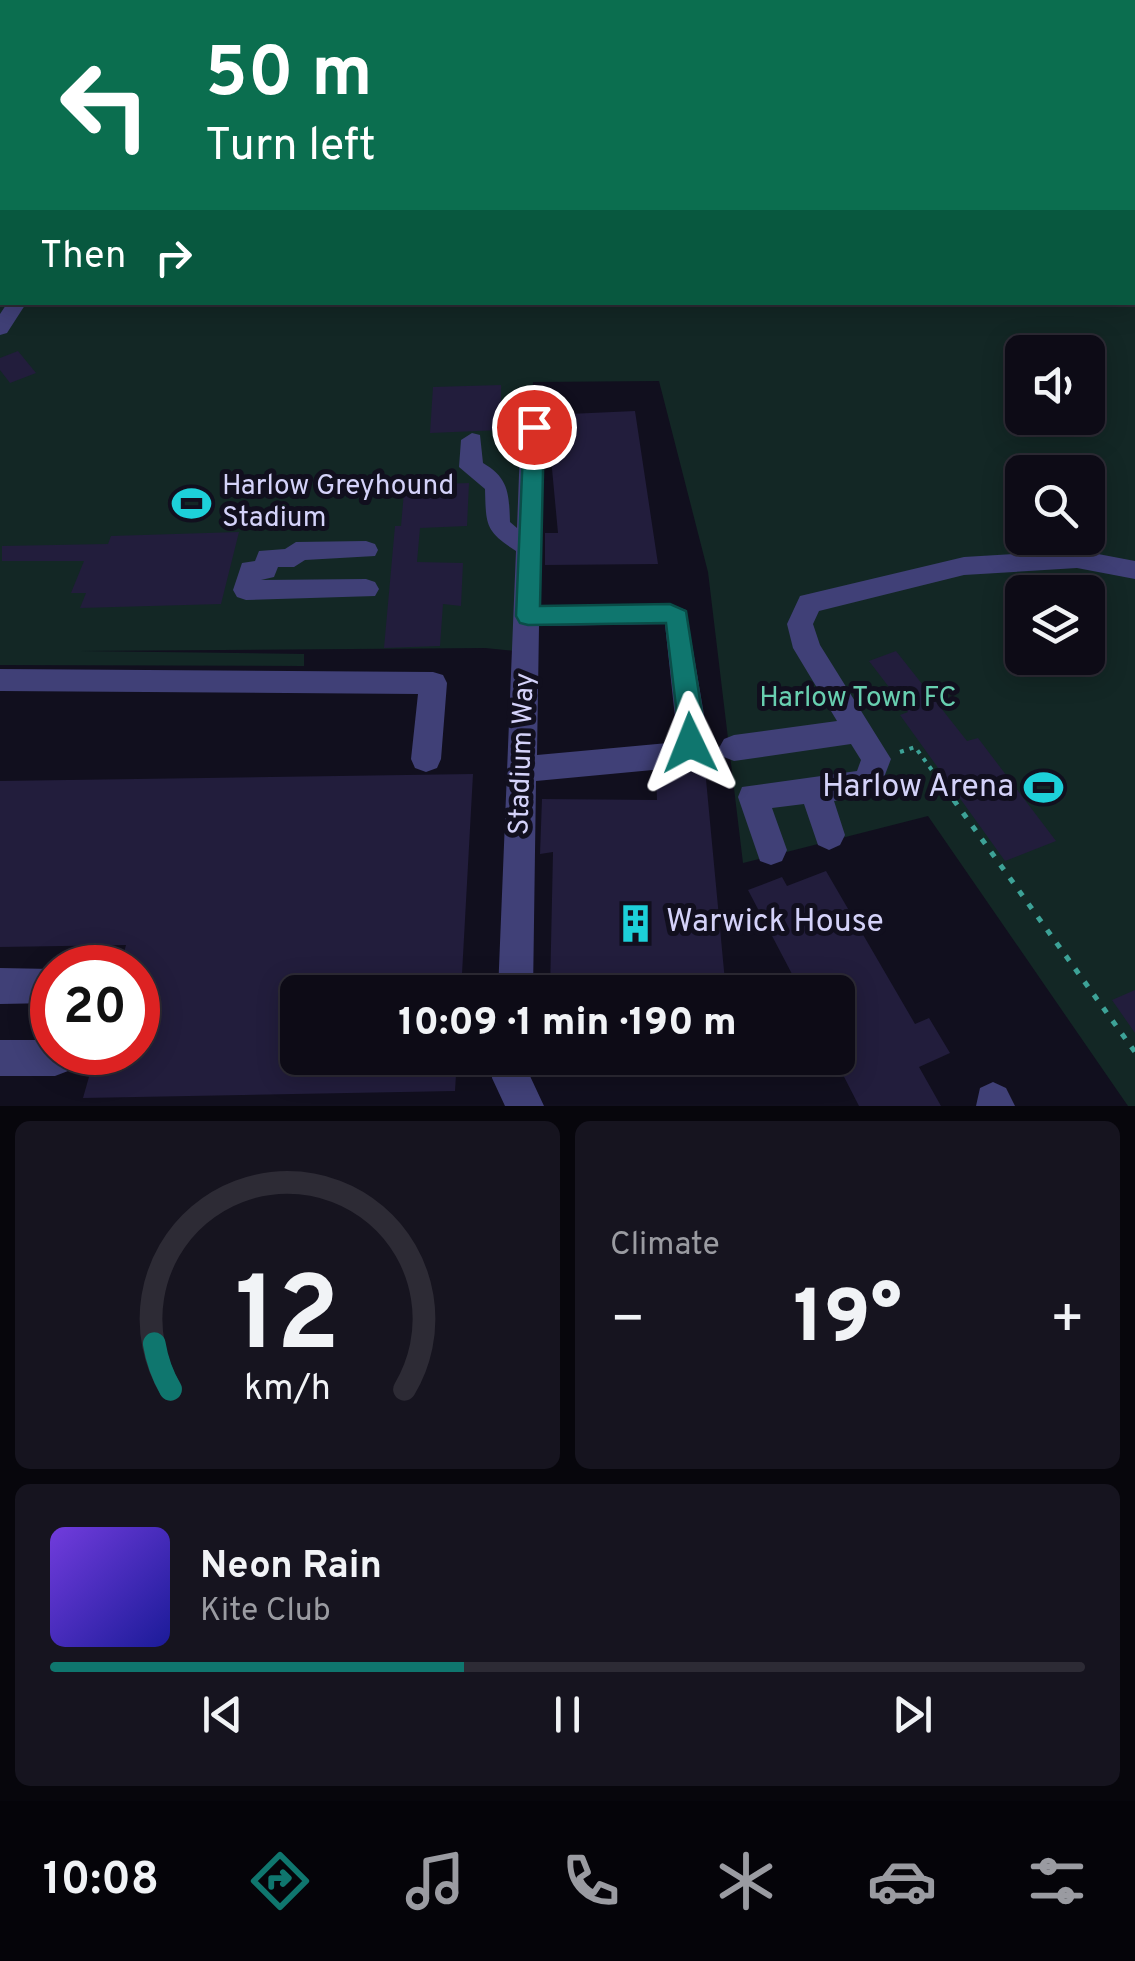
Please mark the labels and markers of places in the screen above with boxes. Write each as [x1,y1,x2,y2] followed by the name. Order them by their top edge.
[492,385,577,470] pin
[222,469,454,537] place label: Harlow Greyhound Stadium
[171,482,213,524] sports icon: Harlow Greyhound Stadium
[1023,767,1065,809] sports icon: Harlow Arena
[822,768,1014,808] place label: Harlow Arena
[615,902,657,944] building icon: Warwick House
[666,903,884,943] place label: Warwick House

